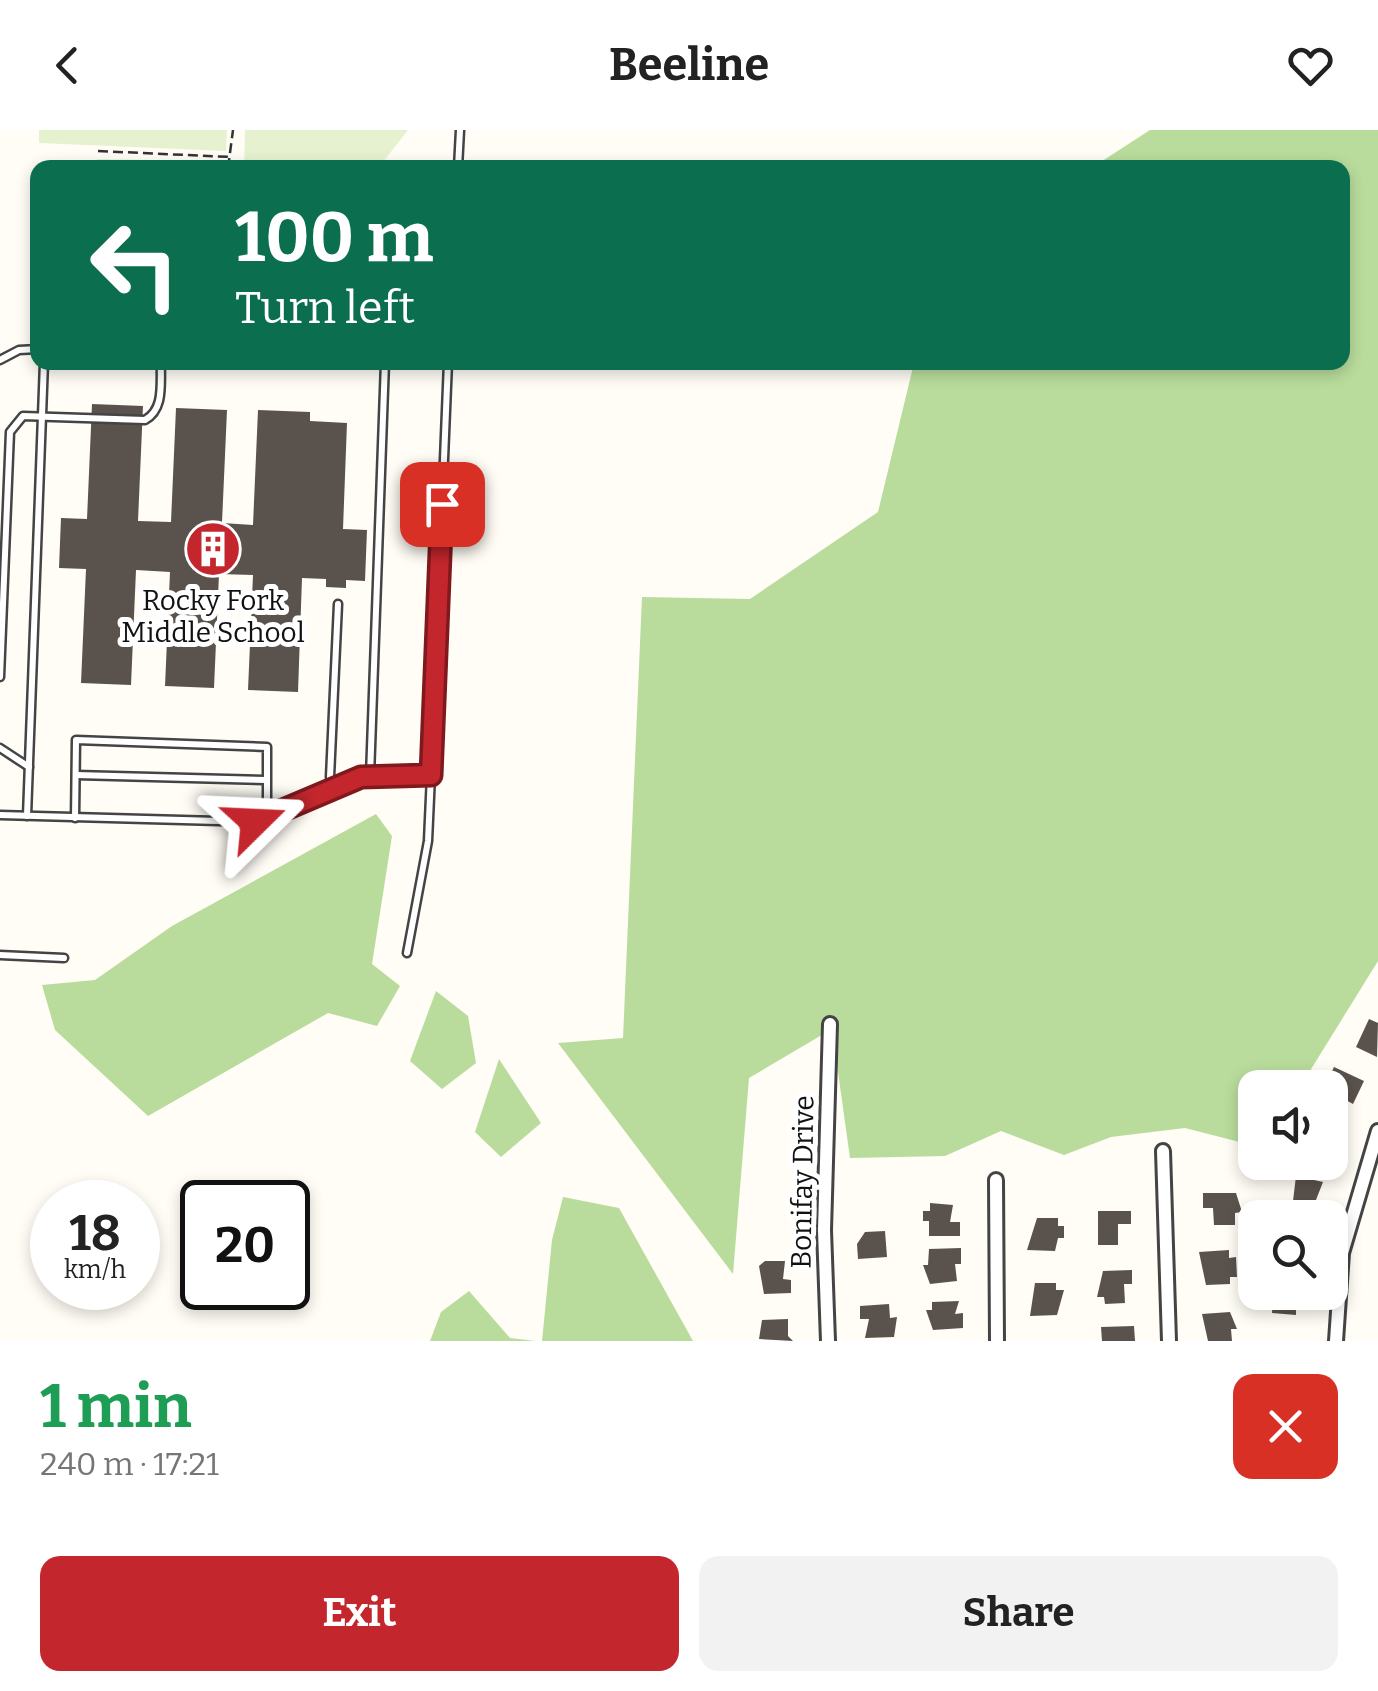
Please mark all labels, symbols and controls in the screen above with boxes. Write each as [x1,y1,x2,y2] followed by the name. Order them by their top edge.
[40,38,95,93] icon: back
[609,38,769,92] text: Beeline
[1283,38,1338,93] icon: heart
[235,196,434,280] text: 100 m
[70,200,200,330] icon: left
[235,281,415,335] text: Turn left
[400,462,485,547] pin
[415,477,470,532] icon: arrive
[183,519,243,579] building icon: Rocky Fork Middle School
[121,584,305,649] place label: Rocky Fork Middle School
[203,770,307,874] position arrow
[1238,1070,1348,1310] map controls
[1238,1070,1348,1180] button: sound
[784,1095,821,1269] street label: Bonifay Drive
[180,1180,310,1310] speed limit sign: 20
[1238,1200,1348,1310] button: search
[69,1203,121,1263] text: 18
[64,1255,126,1285] text: km/h
[40,1371,192,1443] text: 1 min
[1233,1374,1338,1479] button: close
[40,1445,219,1483] text: 240 m · 17:21
[40,1556,679,1671] button: Exit
[699,1556,1338,1671] button: Share

